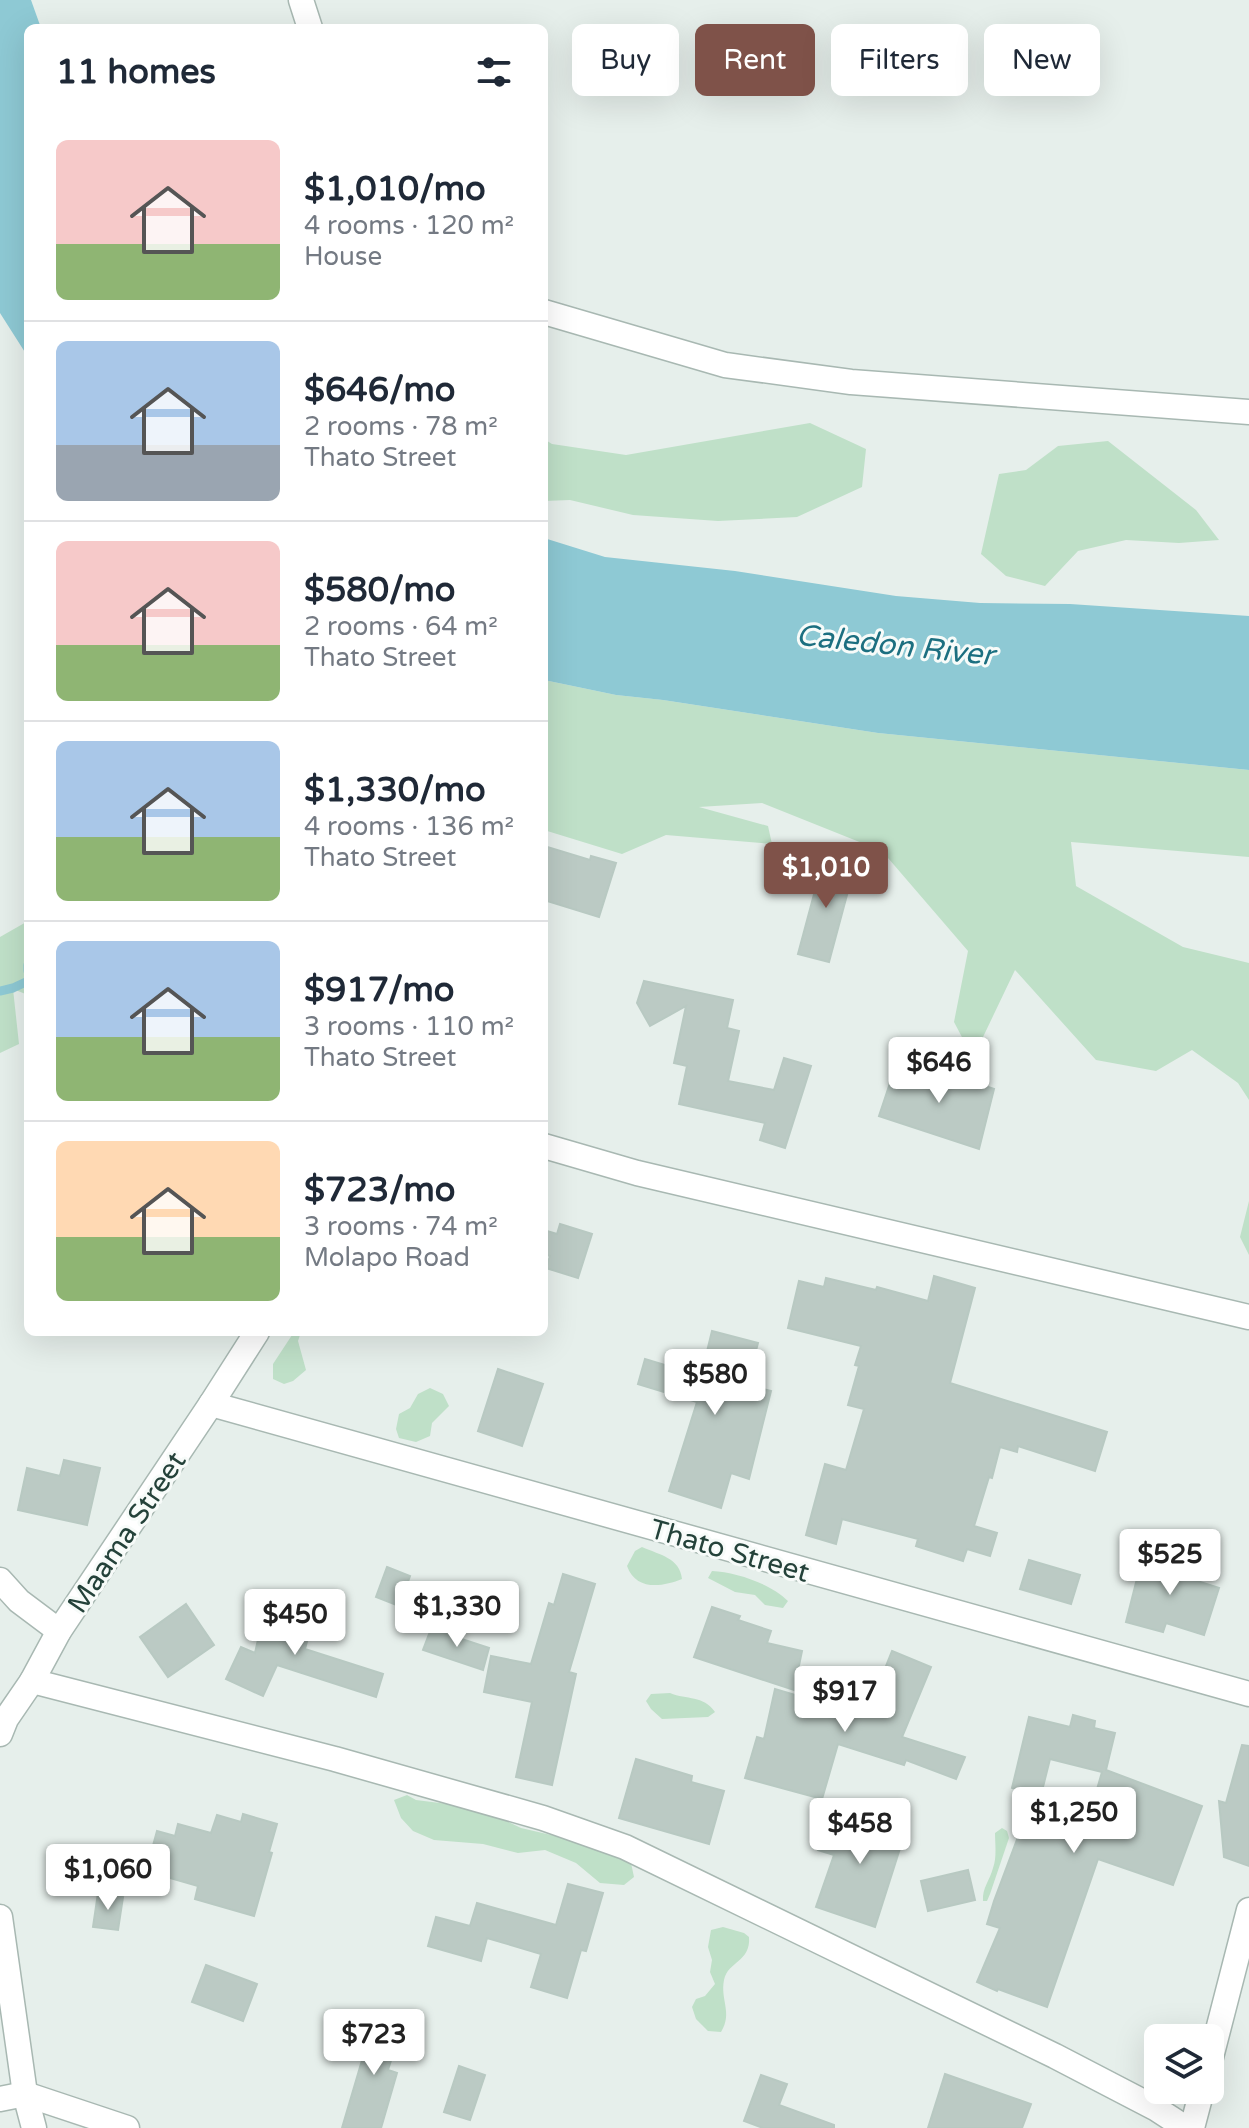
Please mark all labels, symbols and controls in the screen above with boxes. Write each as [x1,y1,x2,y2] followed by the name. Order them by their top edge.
[572,24,679,96] chip: Buy
[695,24,815,96] chip: Rent
[831,24,968,96] chip: Filters
[984,24,1100,96] chip: New
[472,50,516,94] icon: filters
[56,52,216,93] text: 11 homes
[304,169,486,210] text: $1,010/mo
[120,172,216,268] icon: home
[304,210,514,241] text: 4 rooms · 120 m²
[304,241,382,272] text: House
[304,370,455,411] text: $646/mo
[120,373,216,469] icon: home
[304,411,498,442] text: 2 rooms · 78 m²
[304,442,456,473] text: Thato Street
[304,570,455,611] text: $580/mo
[120,573,216,669] icon: home
[304,611,498,642] text: 2 rooms · 64 m²
[794,617,999,675] water label: Caledon River
[304,642,456,673] text: Thato Street
[304,770,486,811] text: $1,330/mo
[120,773,216,869] icon: home
[304,811,514,842] text: 4 rooms · 136 m²
[304,842,456,873] text: Thato Street
[761,842,891,910] pin: $1,010
[782,852,870,883] text: $1,010
[304,970,454,1011] text: $917/mo
[120,973,216,1069] icon: home
[304,1011,514,1042] text: 3 rooms · 110 m²
[892,1037,986,1105] pin: $646
[304,1042,456,1073] text: Thato Street
[906,1047,972,1078] text: $646
[304,1170,455,1211] text: $723/mo
[120,1173,216,1269] icon: home
[304,1211,498,1242] text: 3 rooms · 74 m²
[304,1242,470,1273] text: Molapo Road
[668,1349,762,1417] pin: $580
[682,1359,748,1390] text: $580
[60,1445,193,1620] street label: Maama Street
[646,1512,814,1590] street label: Thato Street
[1123,1529,1217,1597] pin: $525
[1137,1539,1203,1570] text: $525
[392,1581,522,1649] pin: $1,330
[248,1589,342,1657] pin: $450
[413,1591,501,1622] text: $1,330
[262,1599,328,1630] text: $450
[798,1666,892,1734] pin: $917
[812,1676,878,1707] text: $917
[1009,1787,1139,1855] pin: $1,250
[1030,1797,1118,1828] text: $1,250
[813,1798,907,1866] pin: $458
[827,1808,893,1839] text: $458
[43,1844,173,1912] pin: $1,060
[64,1854,152,1885] text: $1,060
[327,2009,421,2077] pin: $723
[341,2019,407,2050] text: $723
[1144,2024,1224,2104] map controls
[1144,2024,1224,2104] button: layers

